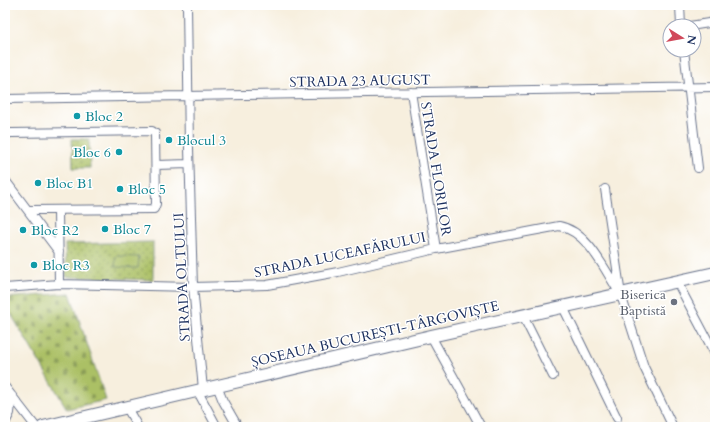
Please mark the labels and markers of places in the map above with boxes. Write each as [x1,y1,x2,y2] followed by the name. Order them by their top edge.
[85,107,123,126] place label: Bloc 2
[72,111,82,121] marker: Bloc 2
[177,131,226,150] place label: Blocul 3
[164,135,174,145] marker: Blocul 3
[73,143,111,162] place label: Bloc 6
[114,147,124,157] marker: Bloc 6
[46,174,93,193] place label: Bloc B1
[33,178,43,188] marker: Bloc B1
[128,180,166,199] place label: Bloc 5
[115,184,125,194] marker: Bloc 5
[113,220,151,239] place label: Bloc 7
[31,221,79,240] place label: Bloc R2
[100,224,110,234] marker: Bloc 7
[18,225,28,235] marker: Bloc R2
[42,256,90,275] place label: Bloc R3
[29,260,39,270] marker: Bloc R3
[620,285,666,320] place label: Biserica Baptistă
[669,297,679,307] marker: Biserica Baptistă

